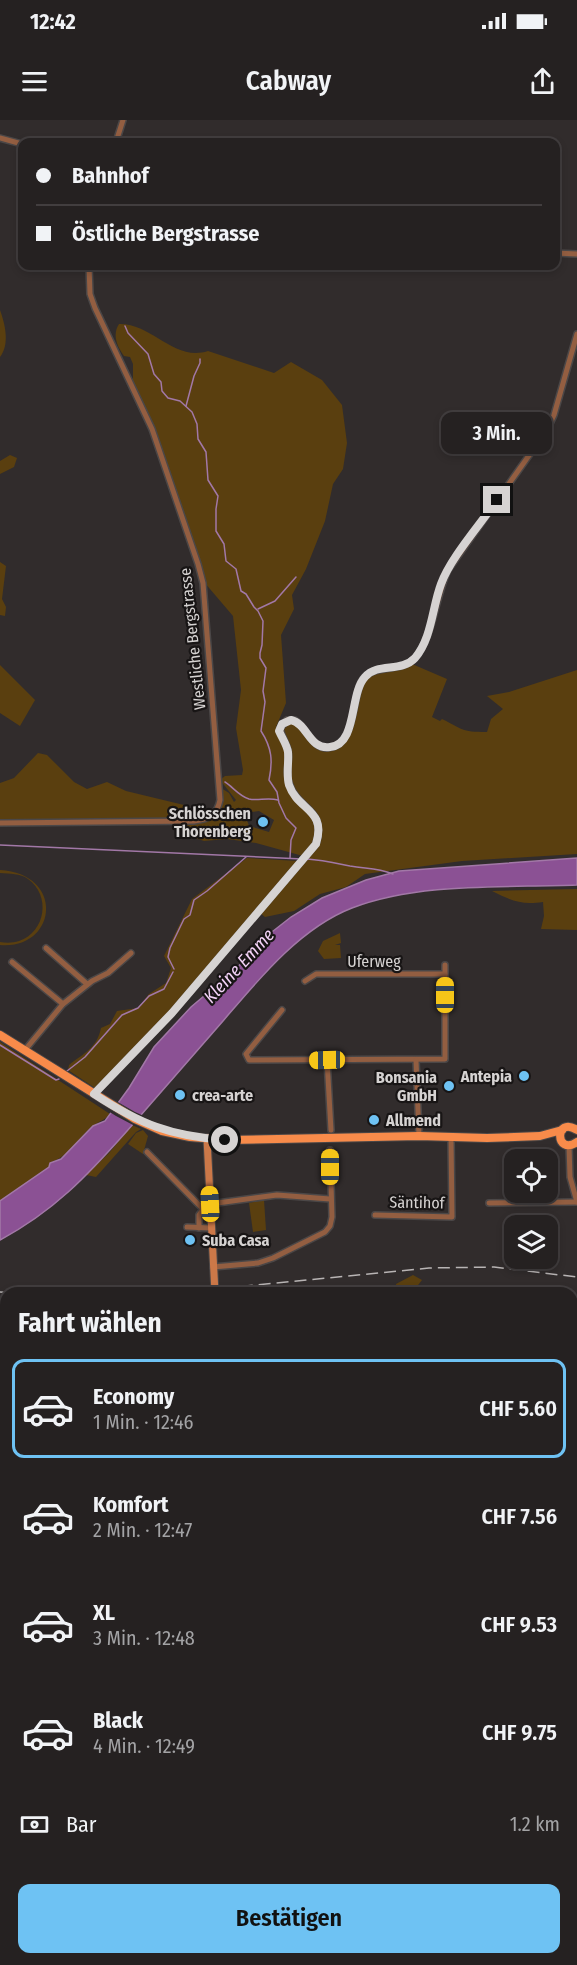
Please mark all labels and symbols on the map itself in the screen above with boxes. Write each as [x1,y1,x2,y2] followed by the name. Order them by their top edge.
[442,413,552,455] callout: 3 Min.
[483,486,510,513] route end
[176,567,209,711] street label: Westliche Bergstrasse
[169,804,251,841] place label: Schlösschen Thorenberg
[256,815,270,829] marker: Schlösschen Thorenberg
[199,924,279,1008] water label: Kleine Emme
[347,952,401,971] street label: Uferweg
[436,977,454,1013] car
[309,1051,345,1069] car
[460,1067,512,1086] place label: Antepia
[376,1068,437,1105] place label: Bonsania GmbH
[517,1069,531,1083] marker: Antepia
[442,1079,456,1093] marker: Bonsania GmbH
[192,1086,253,1105] place label: crea-arte
[173,1088,187,1102] marker: crea-arte
[385,1111,441,1130] place label: Allmend
[367,1113,381,1127] marker: Allmend
[211,1126,238,1153] route start
[321,1149,339,1185] car
[200,1186,220,1222] car
[389,1193,446,1212] street label: Säntihof
[202,1231,269,1250] place label: Suba Casa
[183,1233,197,1247] marker: Suba Casa

